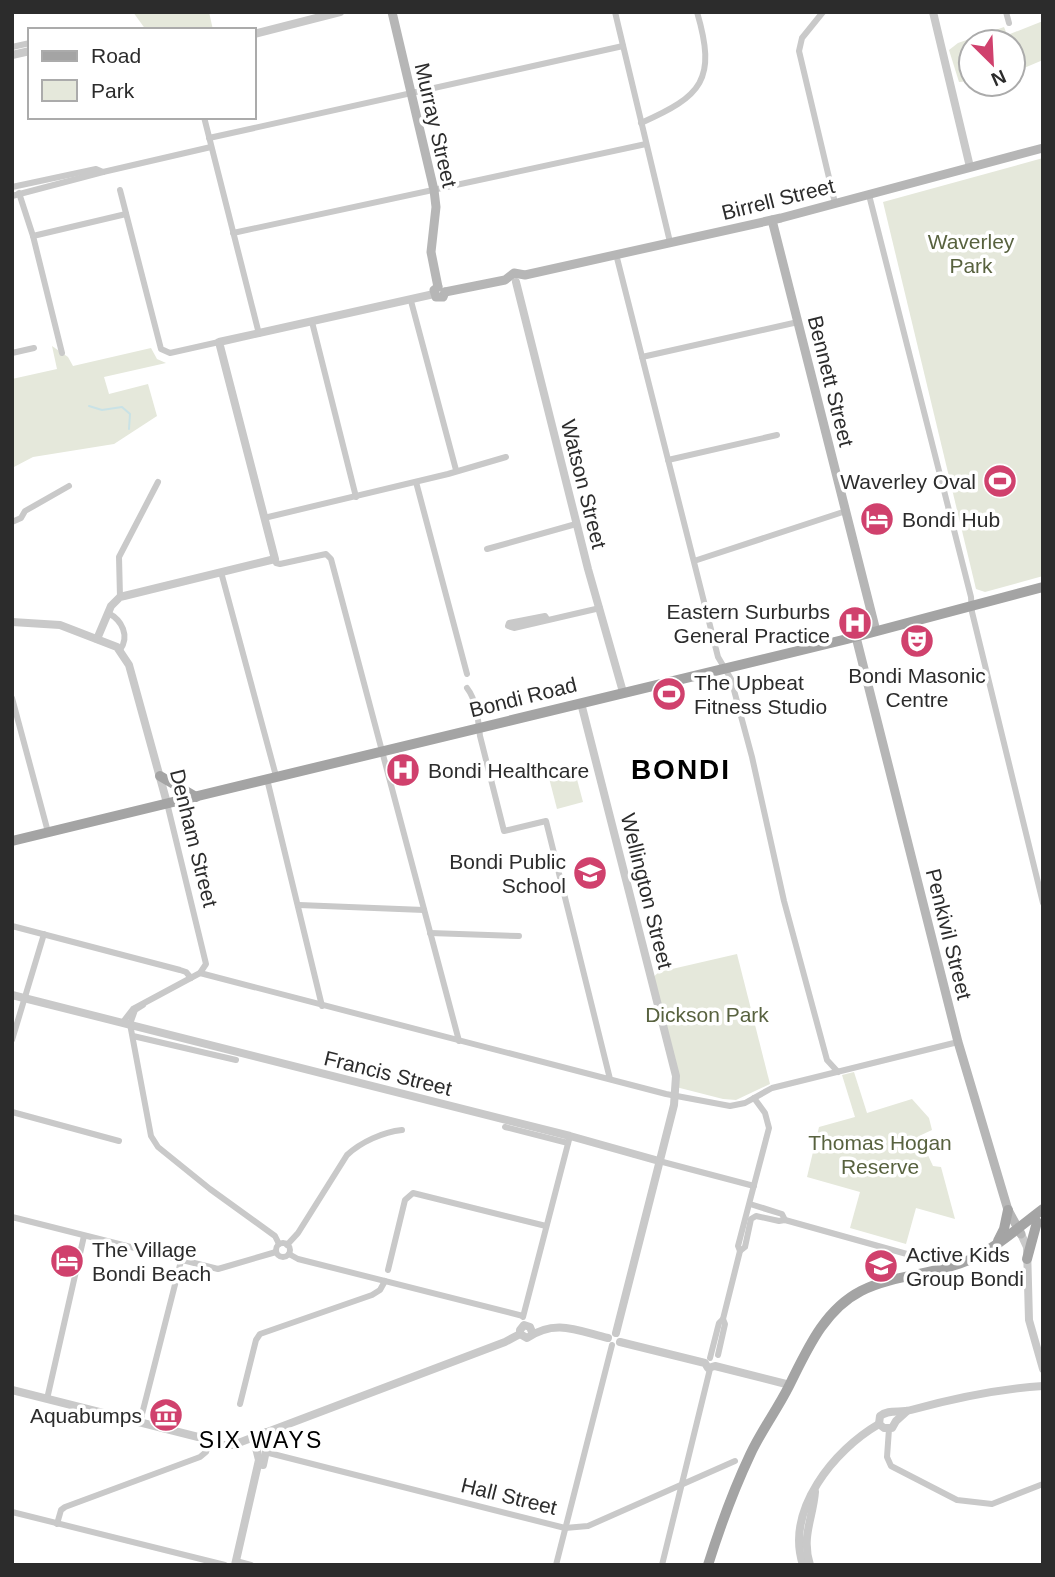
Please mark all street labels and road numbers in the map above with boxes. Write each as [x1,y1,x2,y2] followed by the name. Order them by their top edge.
[410,60,462,190] street label: Murray Street
[719,174,837,224] street label: Birrell Street
[804,313,858,449] street label: Bennett Street
[557,417,611,551] street label: Watson Street
[467,673,579,721] street label: Bondi Road
[166,767,222,909] street label: Denham Street
[617,811,677,971] street label: Wellington Street
[922,866,976,1002] street label: Penkivil Street
[322,1046,454,1100] street label: Francis Street
[459,1473,560,1519] street label: Hall Street

